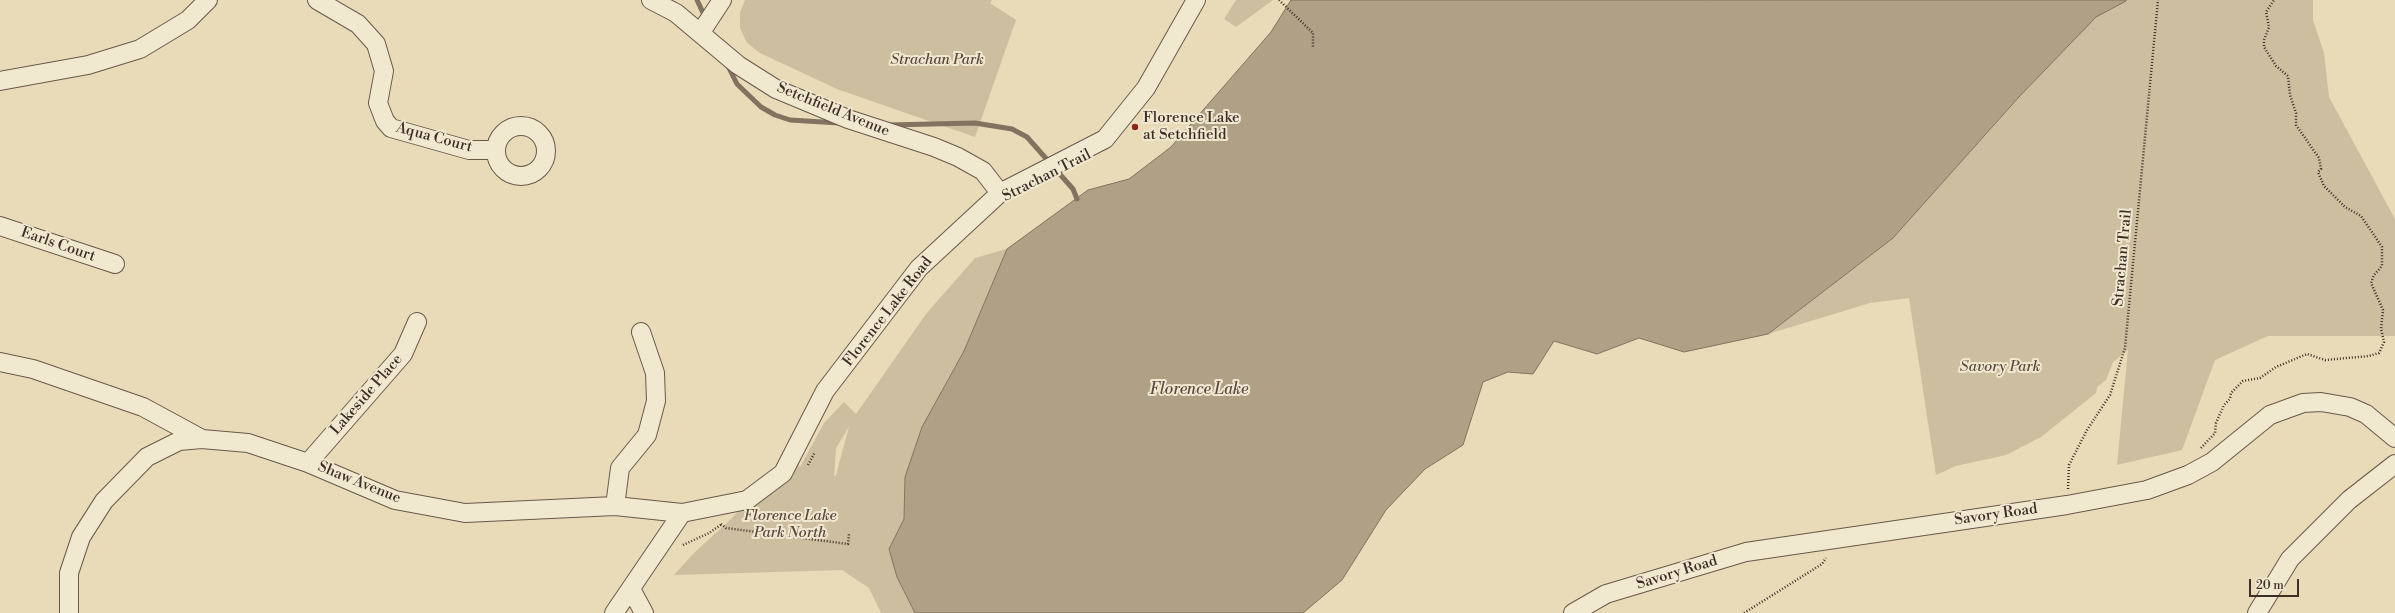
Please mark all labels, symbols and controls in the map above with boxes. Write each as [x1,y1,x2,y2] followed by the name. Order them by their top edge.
[890,51,984,69] park label: Strachan Park
[774,79,892,141] street label: Setchfield Avenue
[1143,109,1240,144] place label: Florence Lake at Setchfield
[394,119,474,157] street label: Aqua Court
[1130,122,1140,132] marker: Florence Lake at Setchfield
[1000,146,1094,206] street label: Strachan Trail
[2110,209,2136,307] street label: Strachan Trail
[18,224,98,266] street label: Earls Court
[839,253,937,371] street label: Florence Lake Road
[327,351,407,439] street label: Lakeside Place
[1960,358,2040,376] park label: Savory Park
[1149,380,1249,400] water label: Florence Lake
[315,458,403,508] street label: Shaw Avenue
[1953,500,2039,530] street label: Savory Road
[744,507,836,542] park label: Florence Lake Park North
[1634,552,1720,594] street label: Savory Road
[2251,571,2301,597] scale bar
[2256,578,2284,593] text: 20 m

